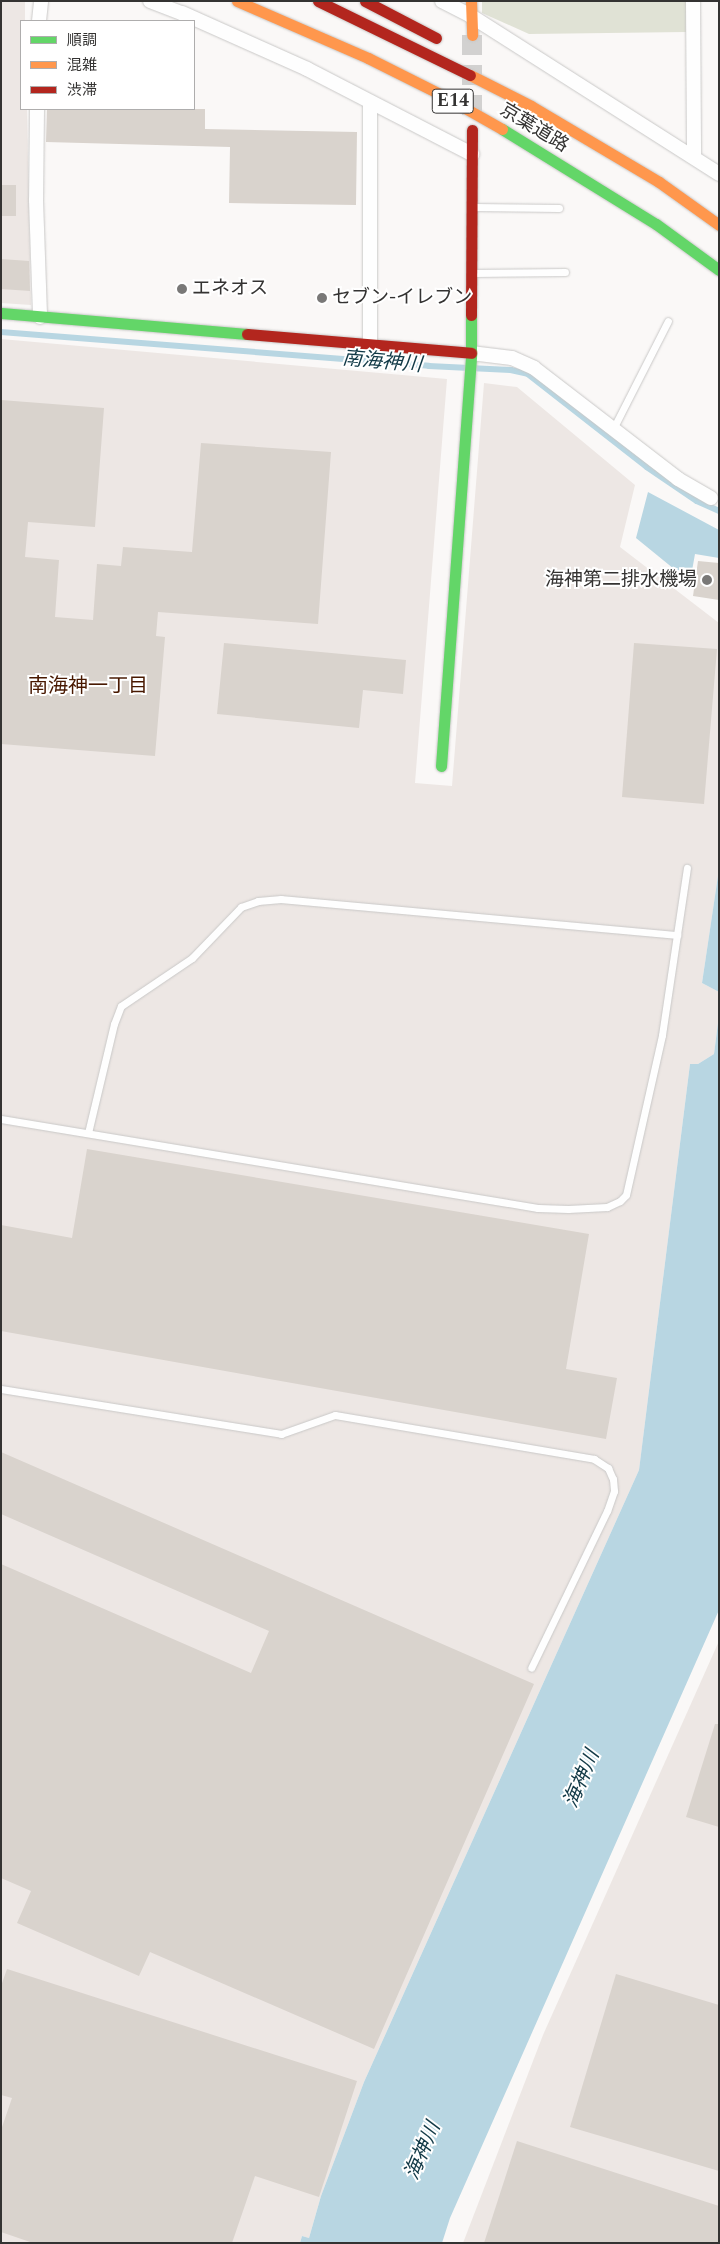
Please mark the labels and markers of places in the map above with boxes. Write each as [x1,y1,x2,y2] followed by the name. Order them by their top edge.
[192,278,268,300] place label: エネオス
[176,283,188,295] marker: エネオス
[332,287,472,309] place label: セブン-イレブン
[316,292,328,304] marker: セブン-イレブン
[545,569,697,591] place label: 海神第二排水機場
[701,574,713,586] marker: 海神第二排水機場

